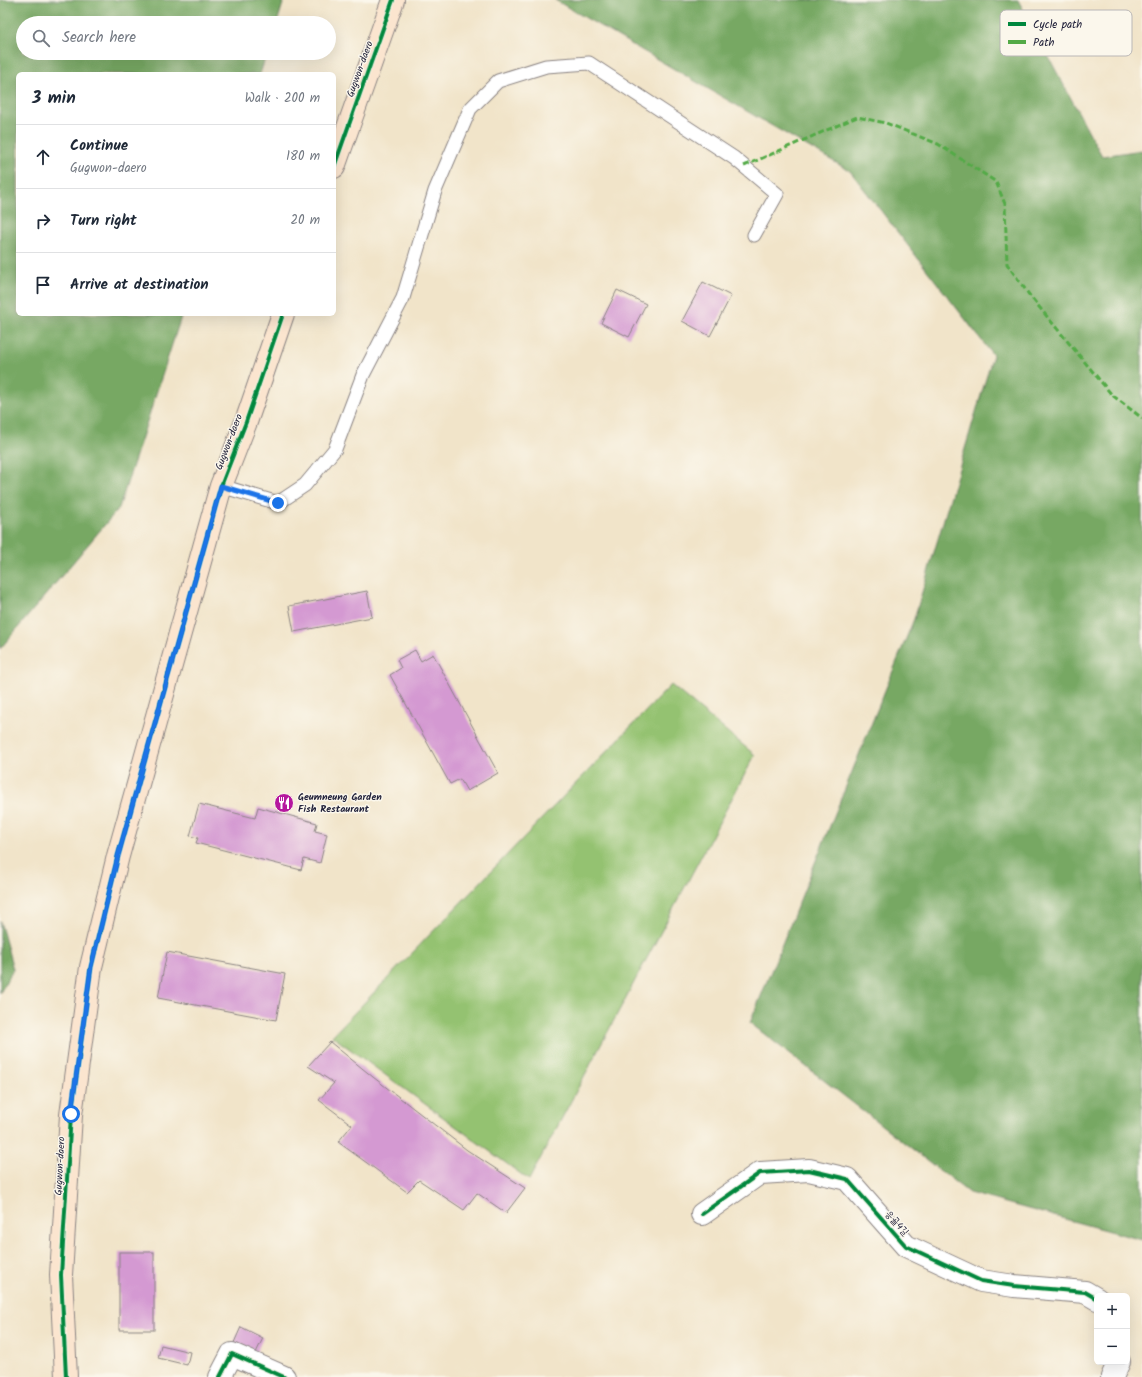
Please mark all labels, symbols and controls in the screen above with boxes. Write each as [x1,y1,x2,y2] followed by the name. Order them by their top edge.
[1000,10,1132,56] legend
[16,16,336,60] search box
[1033,16,1082,34] text: Cycle path
[62,26,136,50] text: Search here
[30,27,52,49] icon: search
[1033,34,1054,52] text: Path
[342,38,378,99] street label: Gugwon-daero
[32,85,76,112] text: 3 min
[245,88,320,109] text: Walk · 200 m
[70,134,128,158] text: Continue
[32,146,54,168] icon: ahead
[286,146,320,167] text: 180 m
[70,158,147,179] text: Gugwon-daero
[70,209,137,233] text: Turn right
[32,210,54,232] icon: right
[290,210,320,231] text: 20 m
[70,273,209,297] text: Arrive at destination
[32,274,54,296] icon: arrive
[211,411,247,472] street label: Gugwon-daero
[269,494,287,512] route end
[298,789,382,817] place label: Geumneung Garden Fish Restaurant
[273,792,295,814] restaurant icon: Geumneung Garden Fish Restaurant
[62,1105,80,1123] route start
[50,1136,70,1196] street label: Gugwon-daero
[881,1207,913,1239] street label: 응골4길
[1094,1293,1130,1365] map controls
[1094,1293,1130,1329] button: +
[1094,1329,1130,1365] button: −

